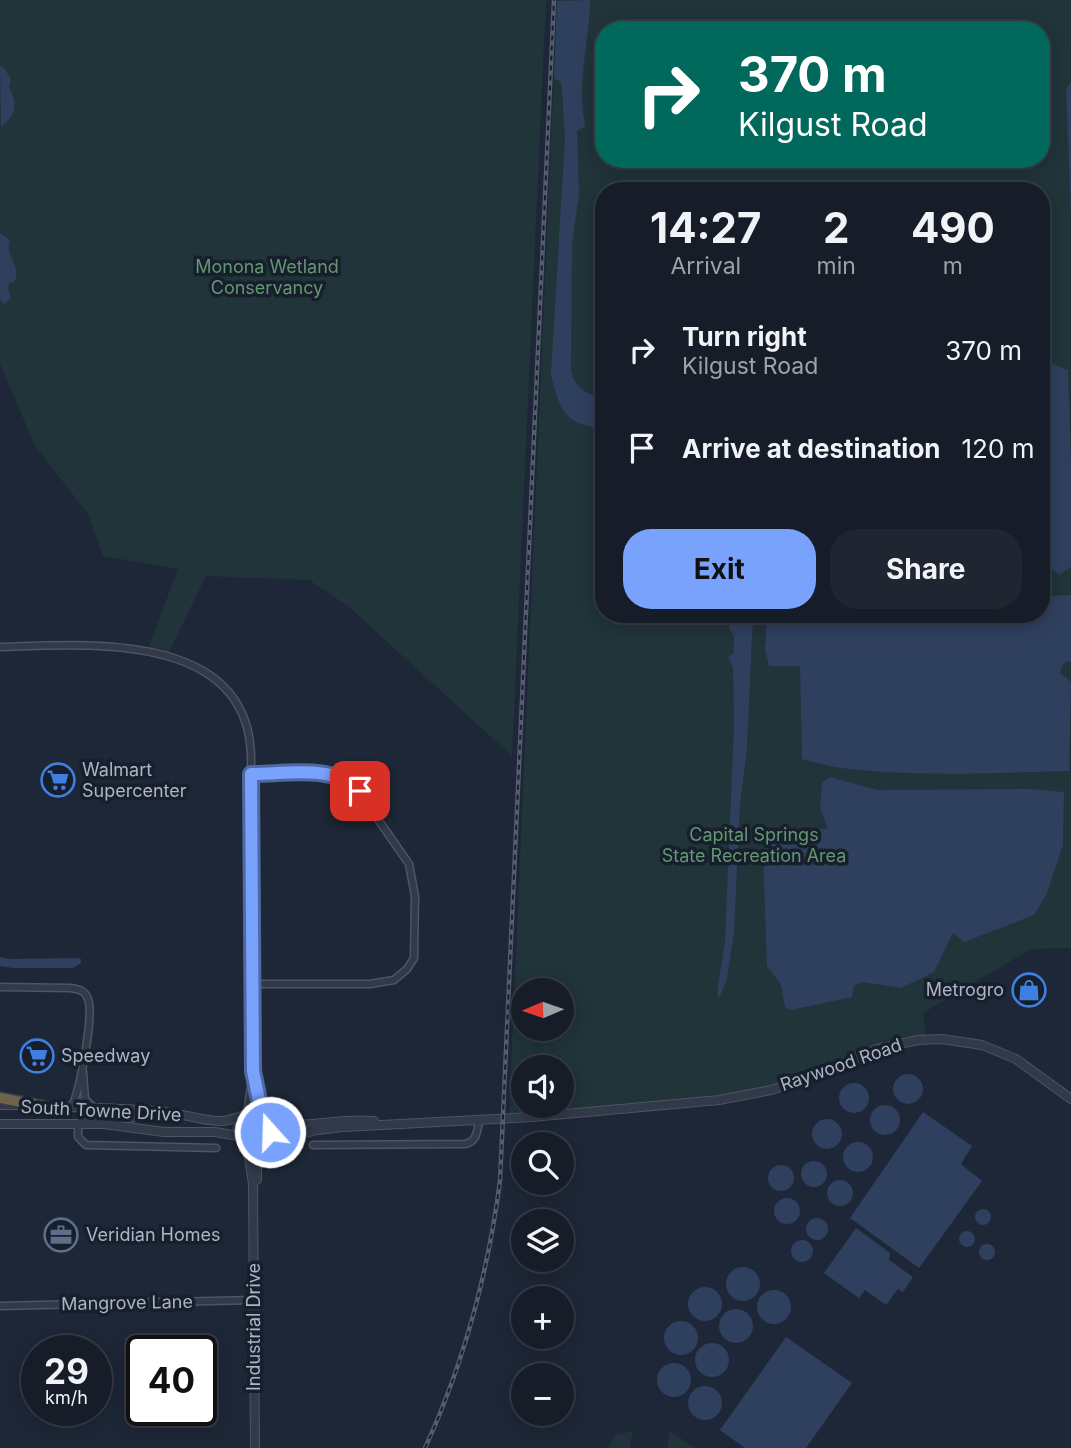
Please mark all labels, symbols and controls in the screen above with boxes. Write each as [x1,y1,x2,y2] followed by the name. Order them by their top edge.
[738,45,887,104] text: 370 m
[623,49,714,140] icon: right
[738,105,928,144] text: Kilgust Road
[650,202,761,253] text: 14:27
[823,202,849,253] text: 2
[911,202,995,253] text: 490
[670,252,741,280] text: Arrival
[817,252,856,280] text: min
[943,252,963,280] text: m
[195,256,339,298] park label: Monona Wetland Conservancy
[682,321,807,352] text: Turn right
[623,331,661,369] icon: right
[945,335,1022,366] text: 370 m
[682,352,818,380] text: Kilgust Road
[623,429,661,467] icon: arrive
[682,433,941,464] text: Arrive at destination
[962,433,1034,464] text: 120 m
[623,529,816,609] button: Exit
[830,529,1022,609] button: Share
[82,759,187,801] place label: Walmart Supercenter
[39,761,77,799] supermarket icon: Walmart Supercenter
[330,761,390,821] pin
[341,772,379,810] icon: arrive
[662,824,846,866] park label: Capital Springs State Recreation Area
[1010,971,1048,1009] shop icon: Metrogro
[511,978,574,1041] north arrow
[511,978,574,1426] map controls
[926,979,1004,1000] place label: Metrogro
[777,1034,904,1095] street label: Raywood Road
[18,1037,56,1075] supermarket icon: Speedway
[61,1045,150,1066] place label: Speedway
[511,1055,574,1118] button: sound
[233,1095,307,1169] position arrow
[20,1096,182,1125] street label: South Towne Drive
[511,1132,574,1195] button: search
[511,1209,574,1272] button: layers
[42,1216,80,1254] office icon: Veridian Homes
[86,1224,221,1245] place label: Veridian Homes
[243,1263,264,1391] street label: Industrial Drive
[511,1286,574,1349] button: +
[61,1291,193,1314] street label: Mangrove Lane
[126,1335,217,1426] speed limit sign: 40
[44,1350,89,1392] text: 29
[511,1363,574,1426] button: −
[45,1387,88,1408] text: km/h

